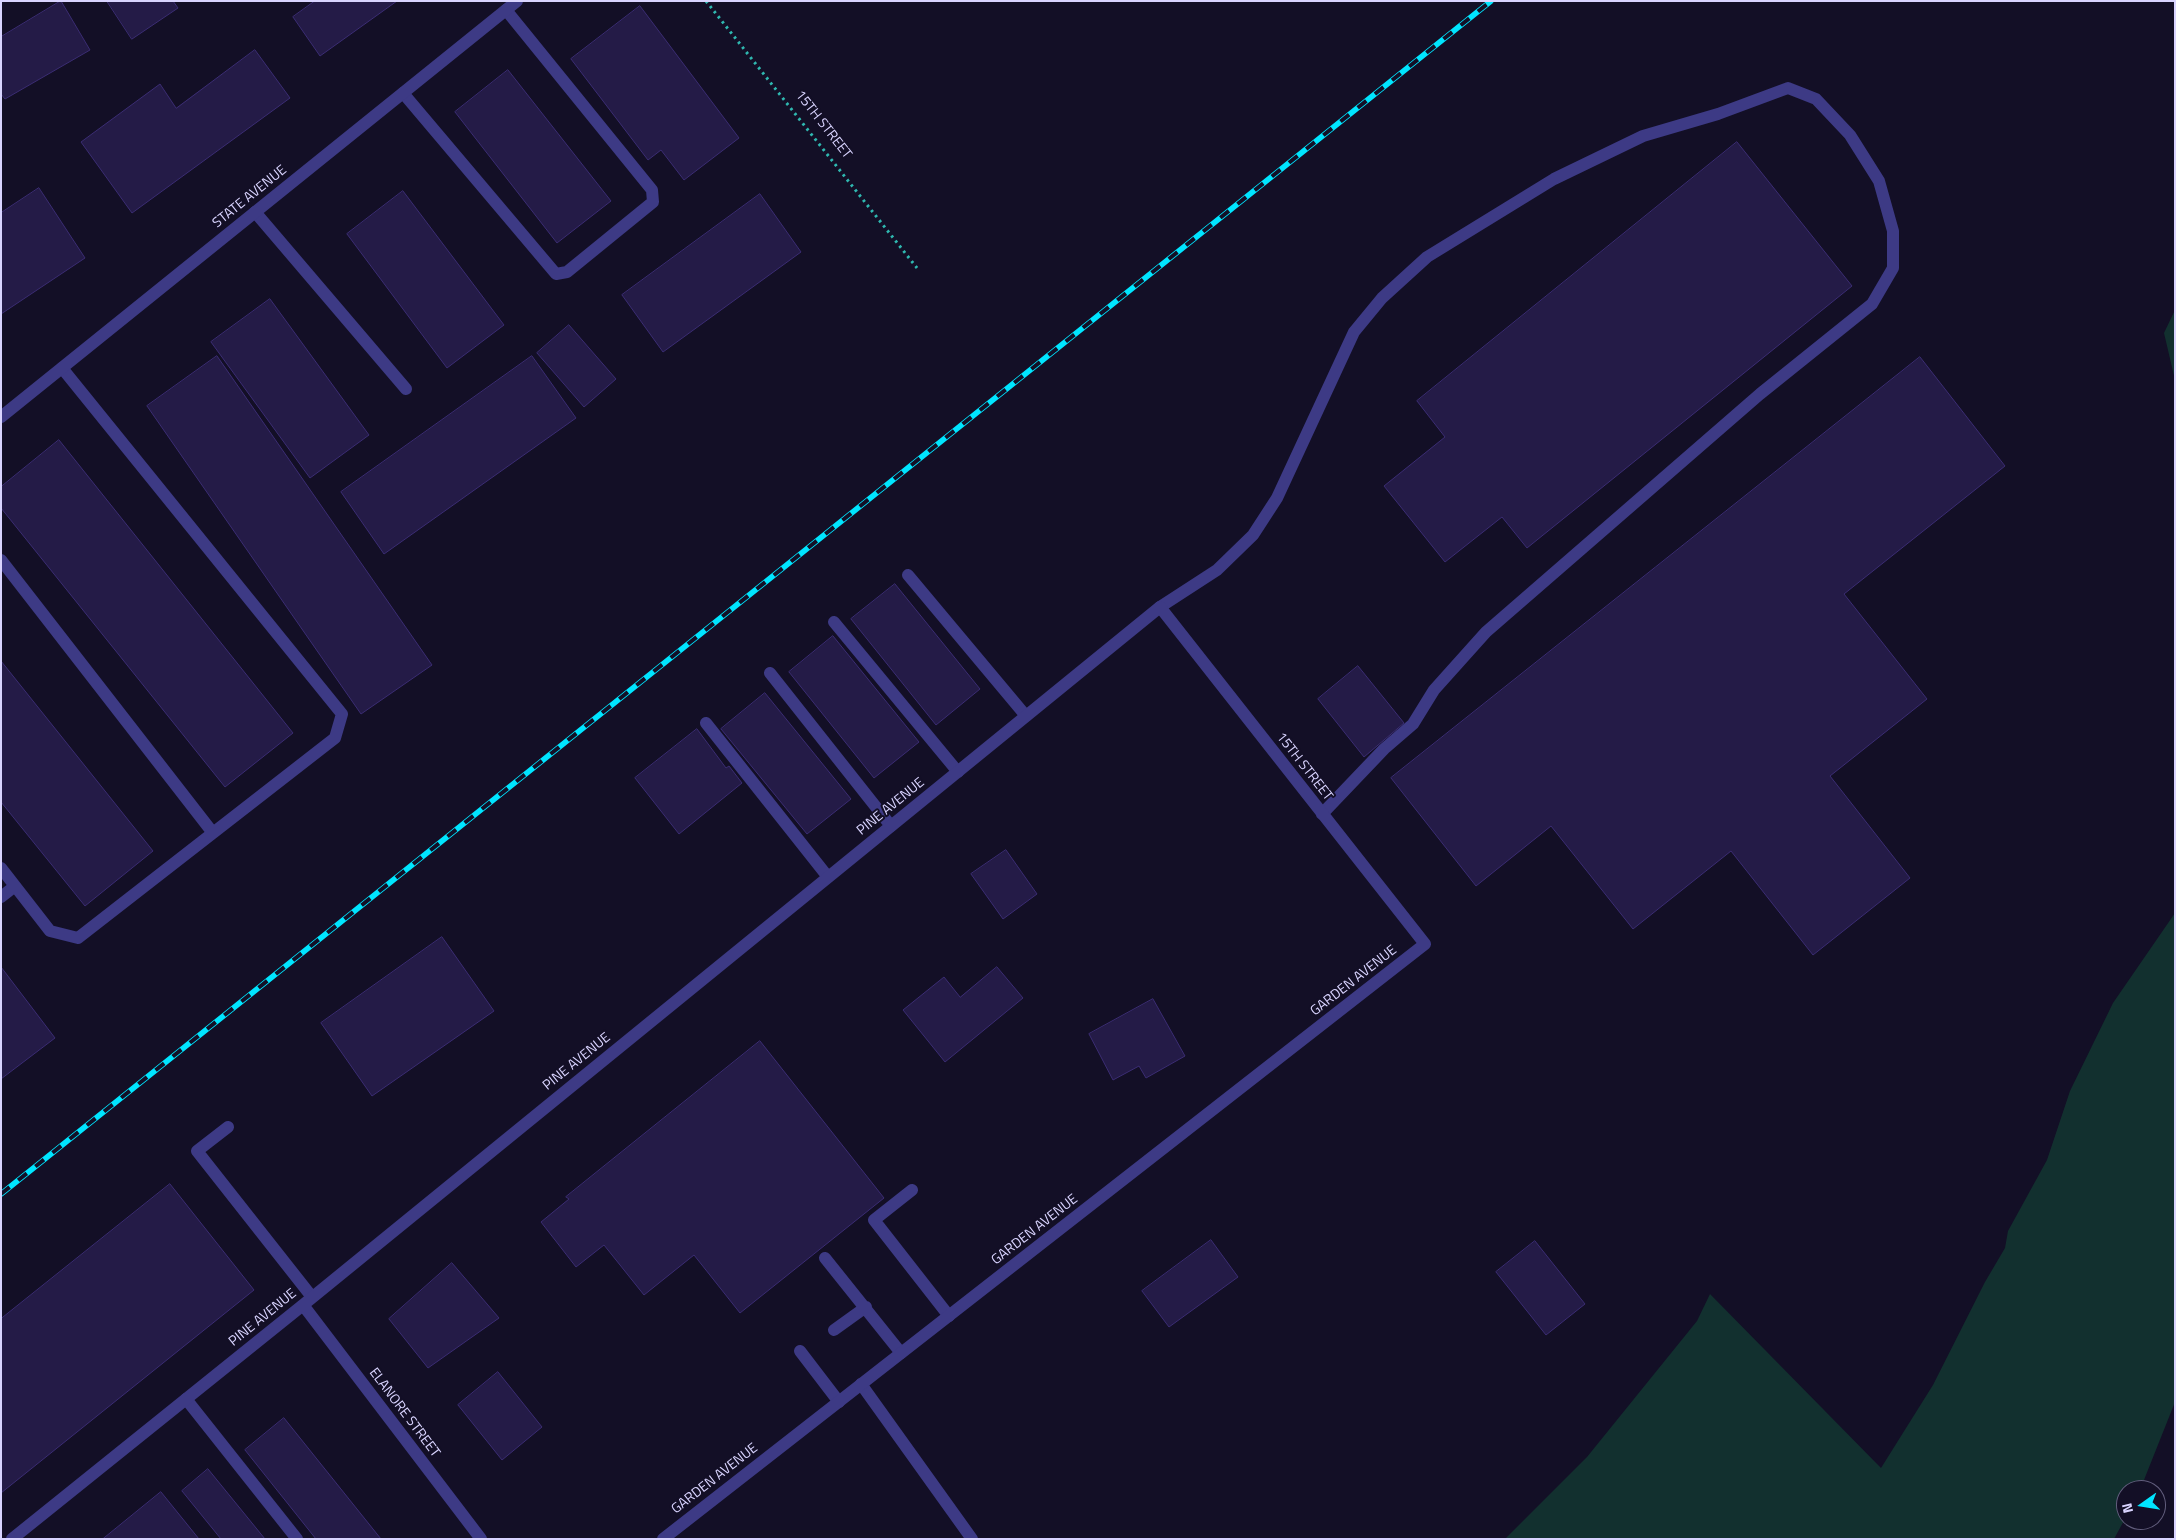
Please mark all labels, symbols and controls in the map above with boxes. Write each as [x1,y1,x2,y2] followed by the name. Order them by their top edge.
[791,88,855,162] street label: 15TH STREET
[210,162,290,232] street label: STATE AVENUE
[1272,730,1336,804] street label: 15TH STREET
[854,775,928,839] street label: PINE AVENUE
[1307,942,1401,1020] street label: GARDEN AVENUE
[540,1030,614,1094] street label: PINE AVENUE
[988,1191,1082,1269] street label: GARDEN AVENUE
[226,1286,300,1350] street label: PINE AVENUE
[365,1365,443,1461] street label: ELANORE STREET
[668,1440,762,1518] street label: GARDEN AVENUE
[2116,1480,2166,1530] north arrow
[2116,1501,2138,1515] text: N

